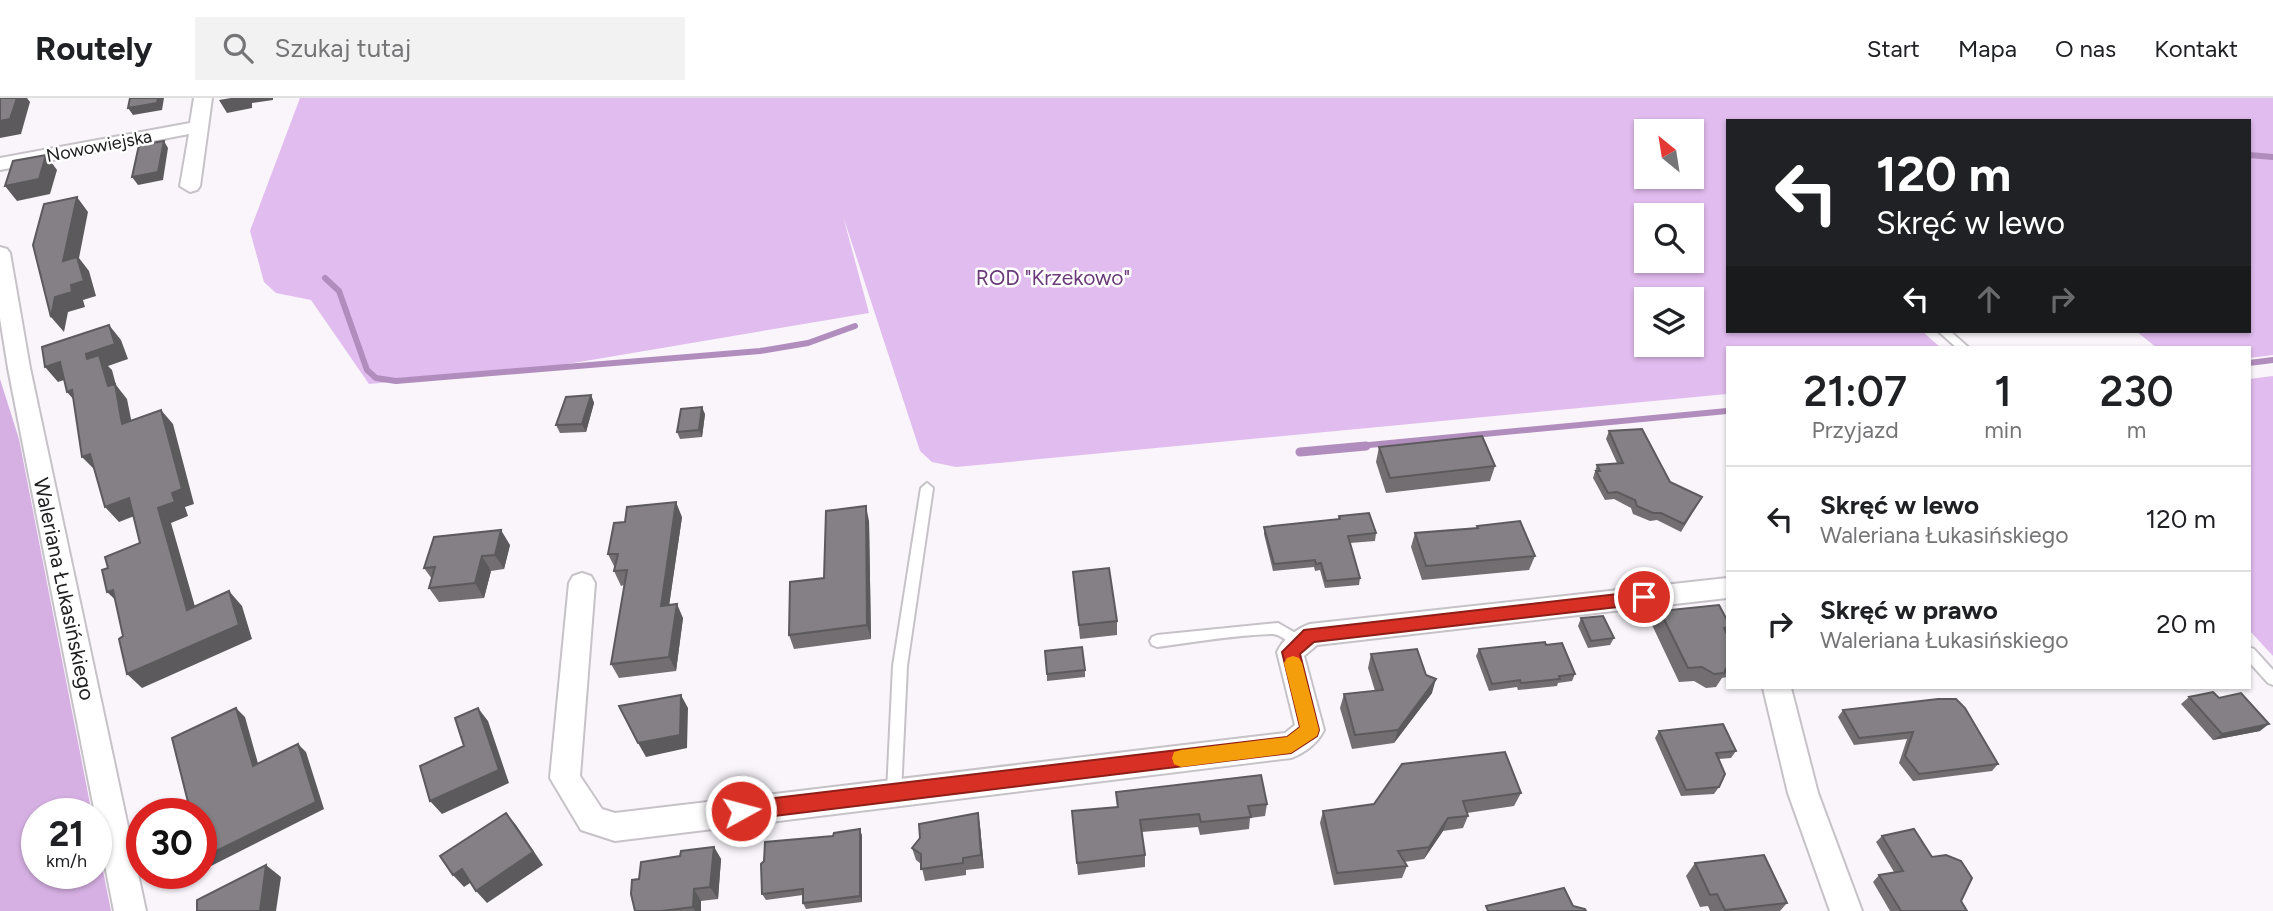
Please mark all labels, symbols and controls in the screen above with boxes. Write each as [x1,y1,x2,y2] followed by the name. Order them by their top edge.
[195,17,685,80] search box
[35,29,153,68] text: Routely
[219,29,257,67] icon: search
[275,32,411,64] text: Szukaj tutaj
[1867,34,1920,63] text: Start
[1958,34,2017,63] text: Mapa
[2055,34,2116,63] text: O nas
[2154,34,2238,63] text: Kontakt
[1634,119,1704,189] north arrow
[1634,119,1704,357] map controls
[44,125,154,167] street label: Nowowiejska
[1876,144,2011,203] text: 120 m
[1761,147,1852,238] icon: left
[1634,203,1704,273] button: search
[1876,204,2065,242] text: Skręć w lewo
[976,265,1130,290] park label: ROD "Krzekowo"
[1897,280,1935,318] icon: left
[1970,280,2008,318] icon: ahead
[2043,280,2081,318] icon: right
[1634,287,1704,357] button: layers
[1803,366,1907,417] text: 21:07
[1994,366,2012,417] text: 1
[2099,366,2174,417] text: 230
[1812,416,1899,444] text: Przyjazd
[1984,416,2022,444] text: min
[2127,416,2146,444] text: m
[29,475,100,702] street label: Waleriana Łukasińskiego
[1820,489,1979,521] text: Skręć w lewo
[1761,500,1799,538] icon: left
[2146,503,2216,535] text: 120 m
[1820,521,2069,549] text: Waleriana Łukasińskiego
[1614,567,1674,627] pin
[1625,578,1663,616] icon: arrive
[1820,594,1998,626] text: Skręć w prawo
[1761,605,1799,643] icon: right
[2156,608,2216,640] text: 20 m
[1820,626,2069,654] text: Waleriana Łukasińskiego
[704,774,778,848] position arrow
[126,798,217,889] speed limit sign: 30
[49,813,84,855] text: 21
[46,850,87,872] text: km/h

